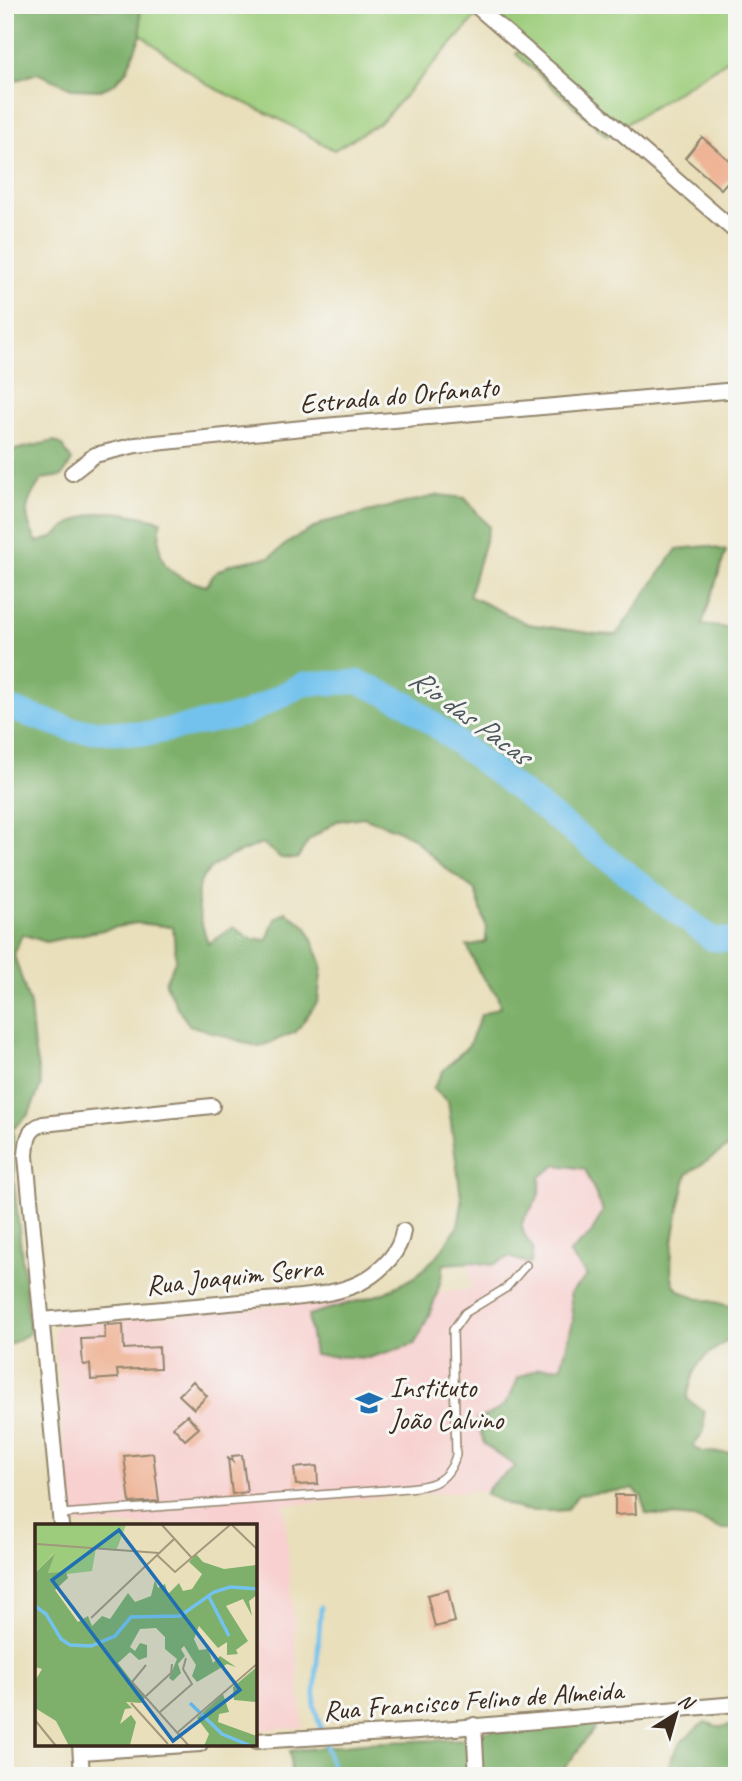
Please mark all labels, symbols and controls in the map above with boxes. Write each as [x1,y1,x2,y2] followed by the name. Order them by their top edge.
[298,369,502,421] street label: Estrada do Orfanato
[402,659,543,776] water label: Rio das Pacas
[144,1249,326,1303] street label: Rua Joaquim Serra
[388,1370,505,1437] place label: Instituto João Calvino
[354,1388,384,1418] school or university icon: Instituto João Calvino
[35,1524,257,1746] inset map
[322,1672,627,1728] street label: Rua Francisco Felino de Almeida
[640,1680,710,1750] north arrow
[674,1688,700,1716] text: N

